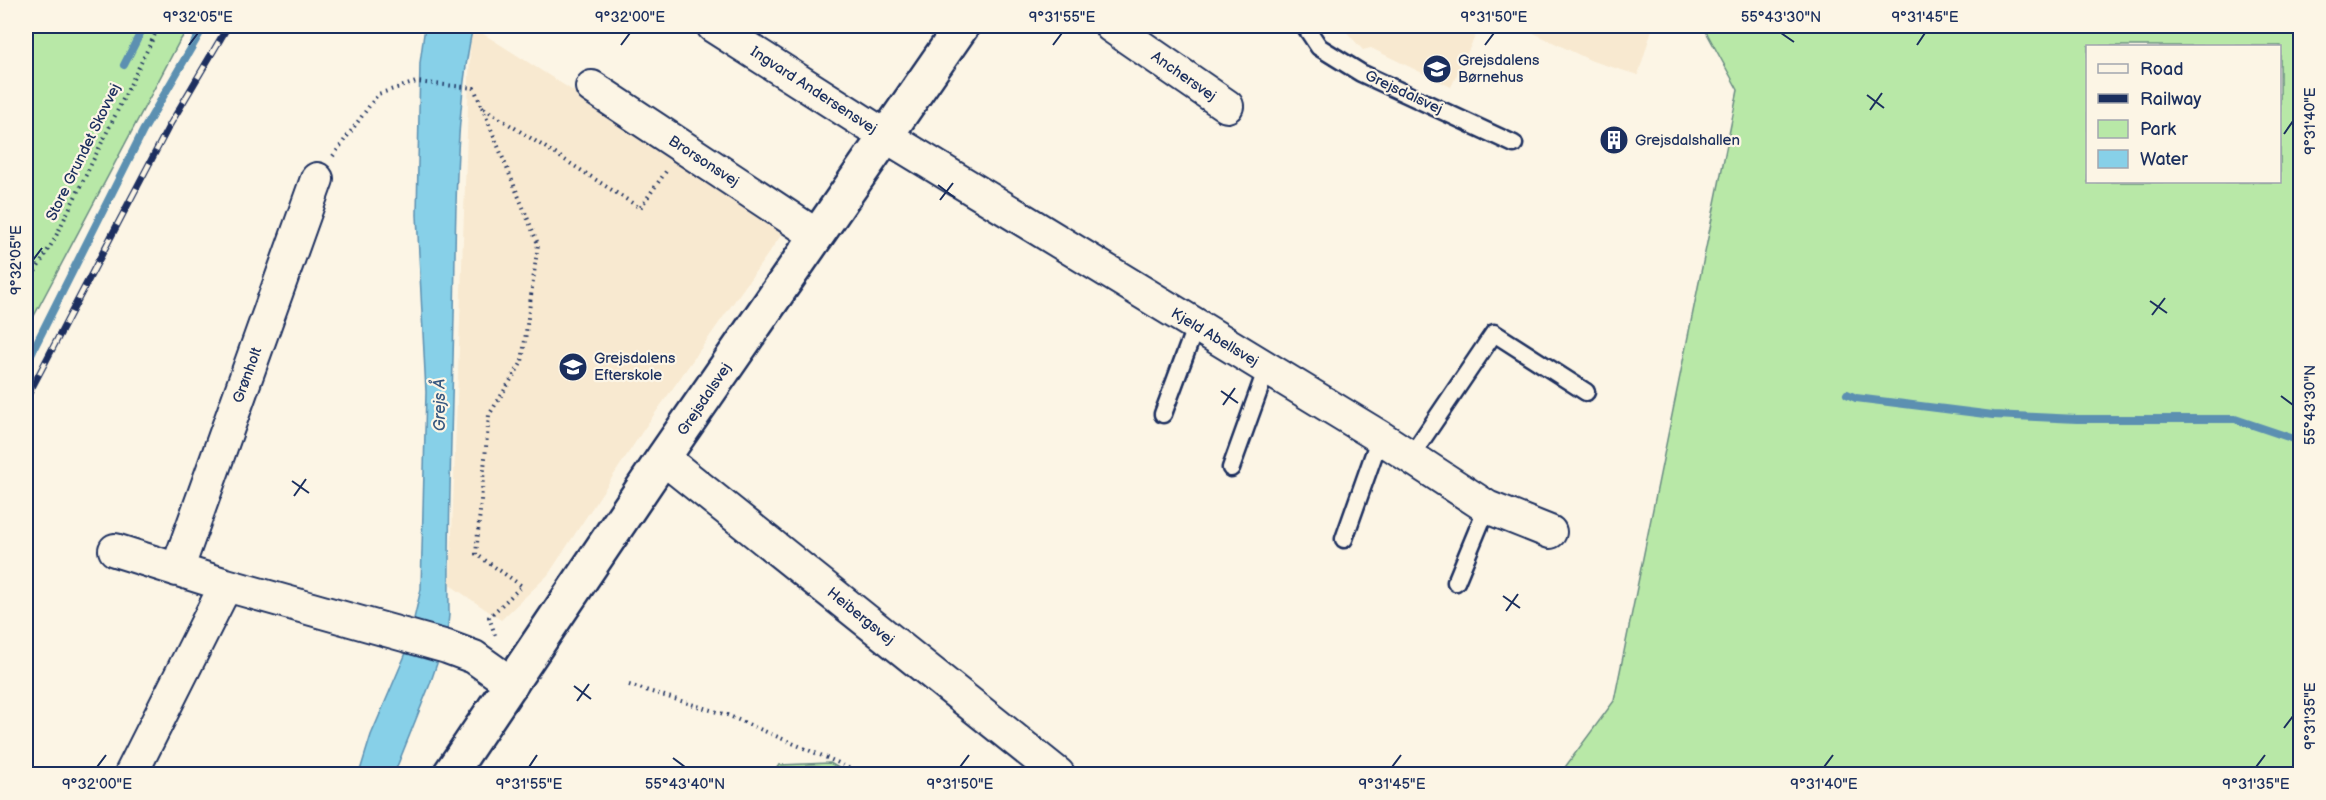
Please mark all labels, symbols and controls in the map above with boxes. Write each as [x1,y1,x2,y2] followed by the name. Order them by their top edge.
[163,8,233,27] text: 9°32'05"E
[595,8,665,27] text: 9°32'00"E
[1029,8,1095,27] text: 9°31'55"E
[1461,8,1528,27] text: 9°31'50"E
[1741,8,1821,27] text: 55°43'30"N
[1891,8,1959,27] text: 9°31'45"E
[747,42,881,138] street label: Ingvard Andersensvej
[2086,45,2281,183] legend
[1147,47,1220,106] street label: Anchersvej
[1458,51,1540,87] place label: Grejsdalens Børnehus
[1421,53,1453,85] school or university icon: Grejsdalens Børnehus
[2140,59,2184,80] text: Road
[1362,66,1446,119] street label: Grejsdalsvej
[42,80,125,224] street label: Store Grundet Skovvej
[2301,87,2320,155] text: 9°31'40"E
[2140,89,2202,110] text: Railway
[2140,119,2176,140] text: Park
[1598,124,1630,156] building icon: Grejsdalshallen
[665,131,743,191] street label: Brorsonsvej
[1635,131,1740,150] place label: Grejsdalshallen
[2140,149,2188,170] text: Water
[7,225,26,295] text: 9°32'05"E
[1167,304,1262,371] street label: Kjeld Abellsvej
[229,344,266,406] street label: Grønholt
[594,349,676,385] place label: Grejsdalens Efterskole
[557,351,589,383] school or university icon: Grejsdalens Efterskole
[673,359,736,439] street label: Grejsdalsvej
[2301,365,2320,445] text: 55°43'30"N
[428,378,450,431] water label: Grejs Å
[823,583,898,649] street label: Heibergsvej
[2301,682,2320,750] text: 9°31'35"E
[62,775,132,794] text: 9°32'00"E
[496,775,562,794] text: 9°31'55"E
[645,775,725,794] text: 55°43'40"N
[927,775,994,794] text: 9°31'50"E
[1358,775,1426,794] text: 9°31'45"E
[1790,775,1858,794] text: 9°31'40"E
[2222,775,2290,794] text: 9°31'35"E

